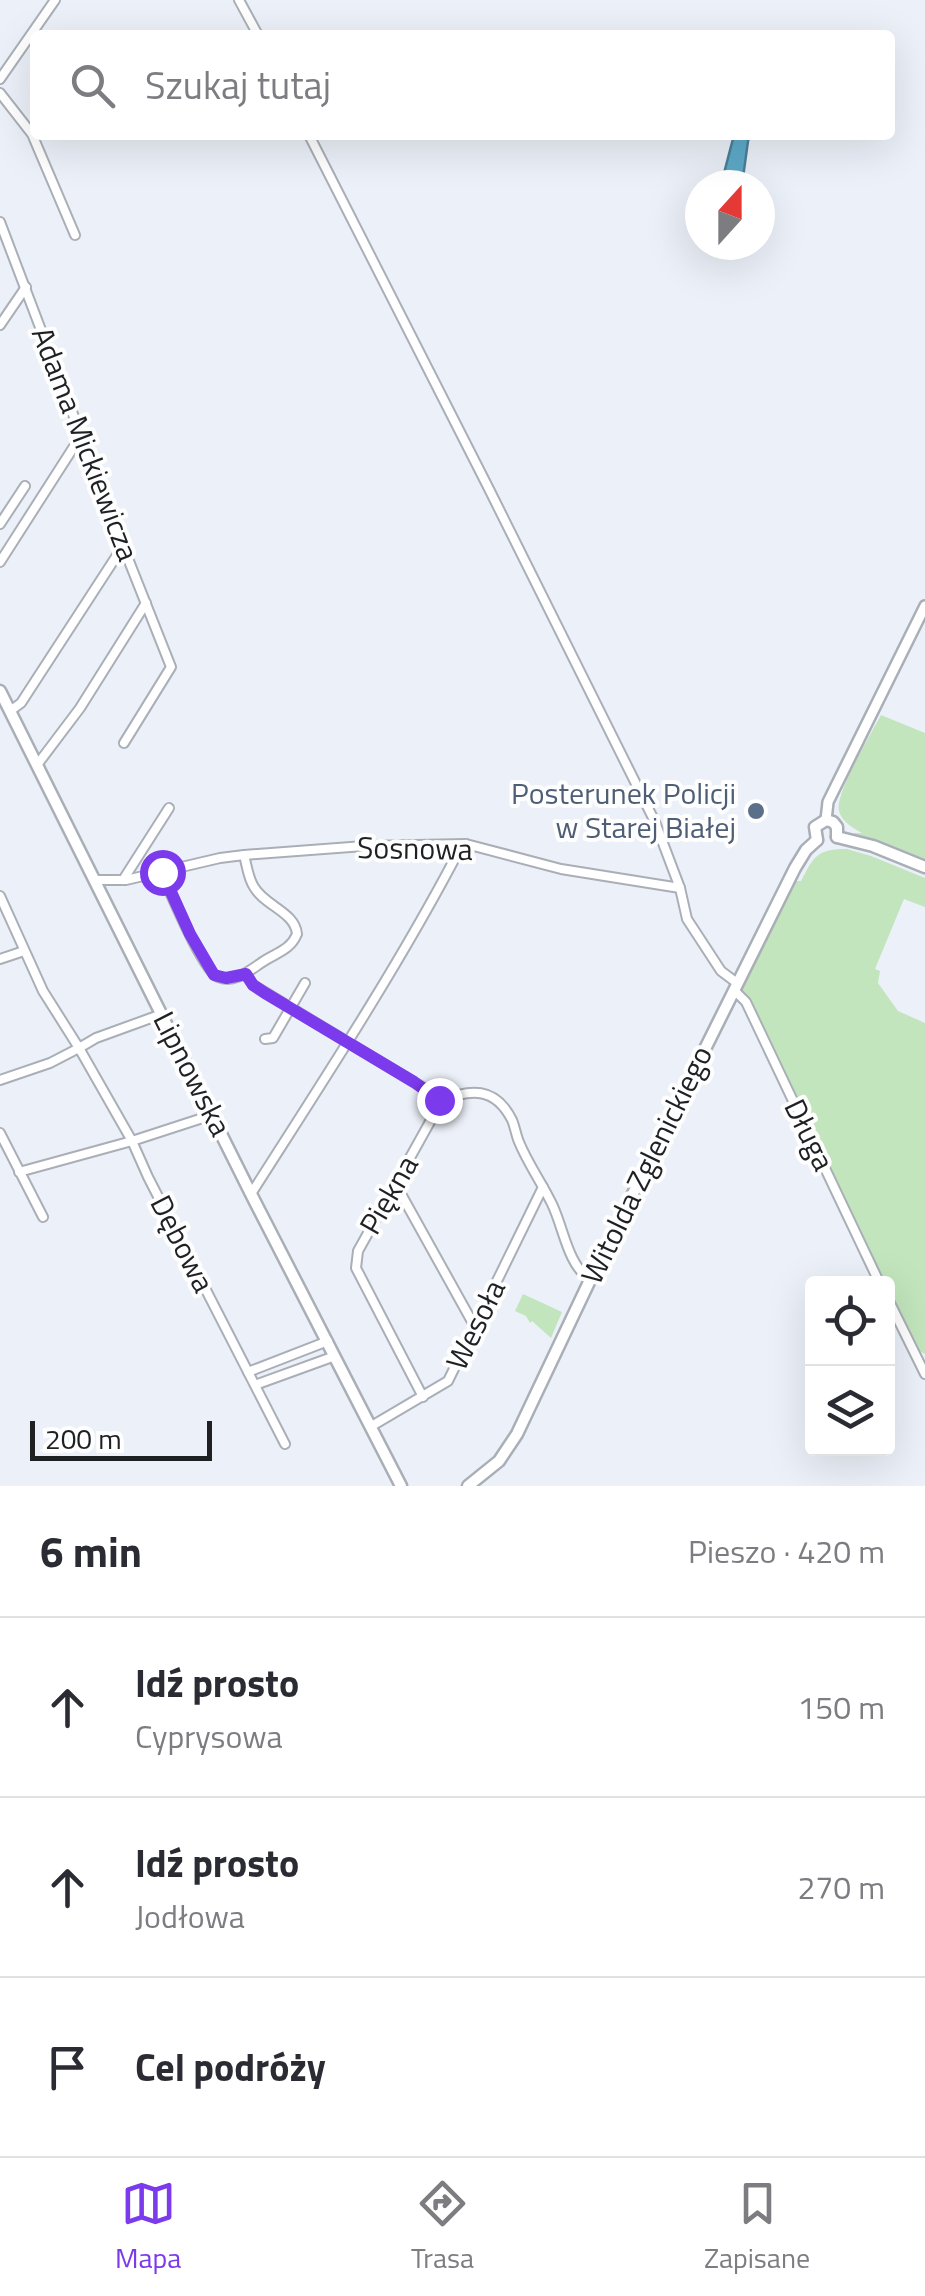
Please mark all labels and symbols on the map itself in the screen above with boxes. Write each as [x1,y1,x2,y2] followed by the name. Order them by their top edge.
[685,170,775,260] north arrow
[20,320,152,567] street label: Adama Mickiewicza
[511,770,736,850] place label: Posterunek Policji w Starej Białej
[745,800,767,822] marker: Posterunek Policji w Starej Białej
[357,824,473,872] street label: Sosnowa
[140,850,186,896] route start
[142,1003,244,1144] street label: Lipnowska
[568,1038,724,1292] street label: Witolda Zglenickiego
[417,1078,463,1124] route end
[773,1091,847,1178] street label: Długa
[347,1146,429,1243] street label: Piękna
[139,1187,227,1300] street label: Dębowa
[434,1272,517,1377] street label: Wesoła
[30,1416,212,1460] scale bar

